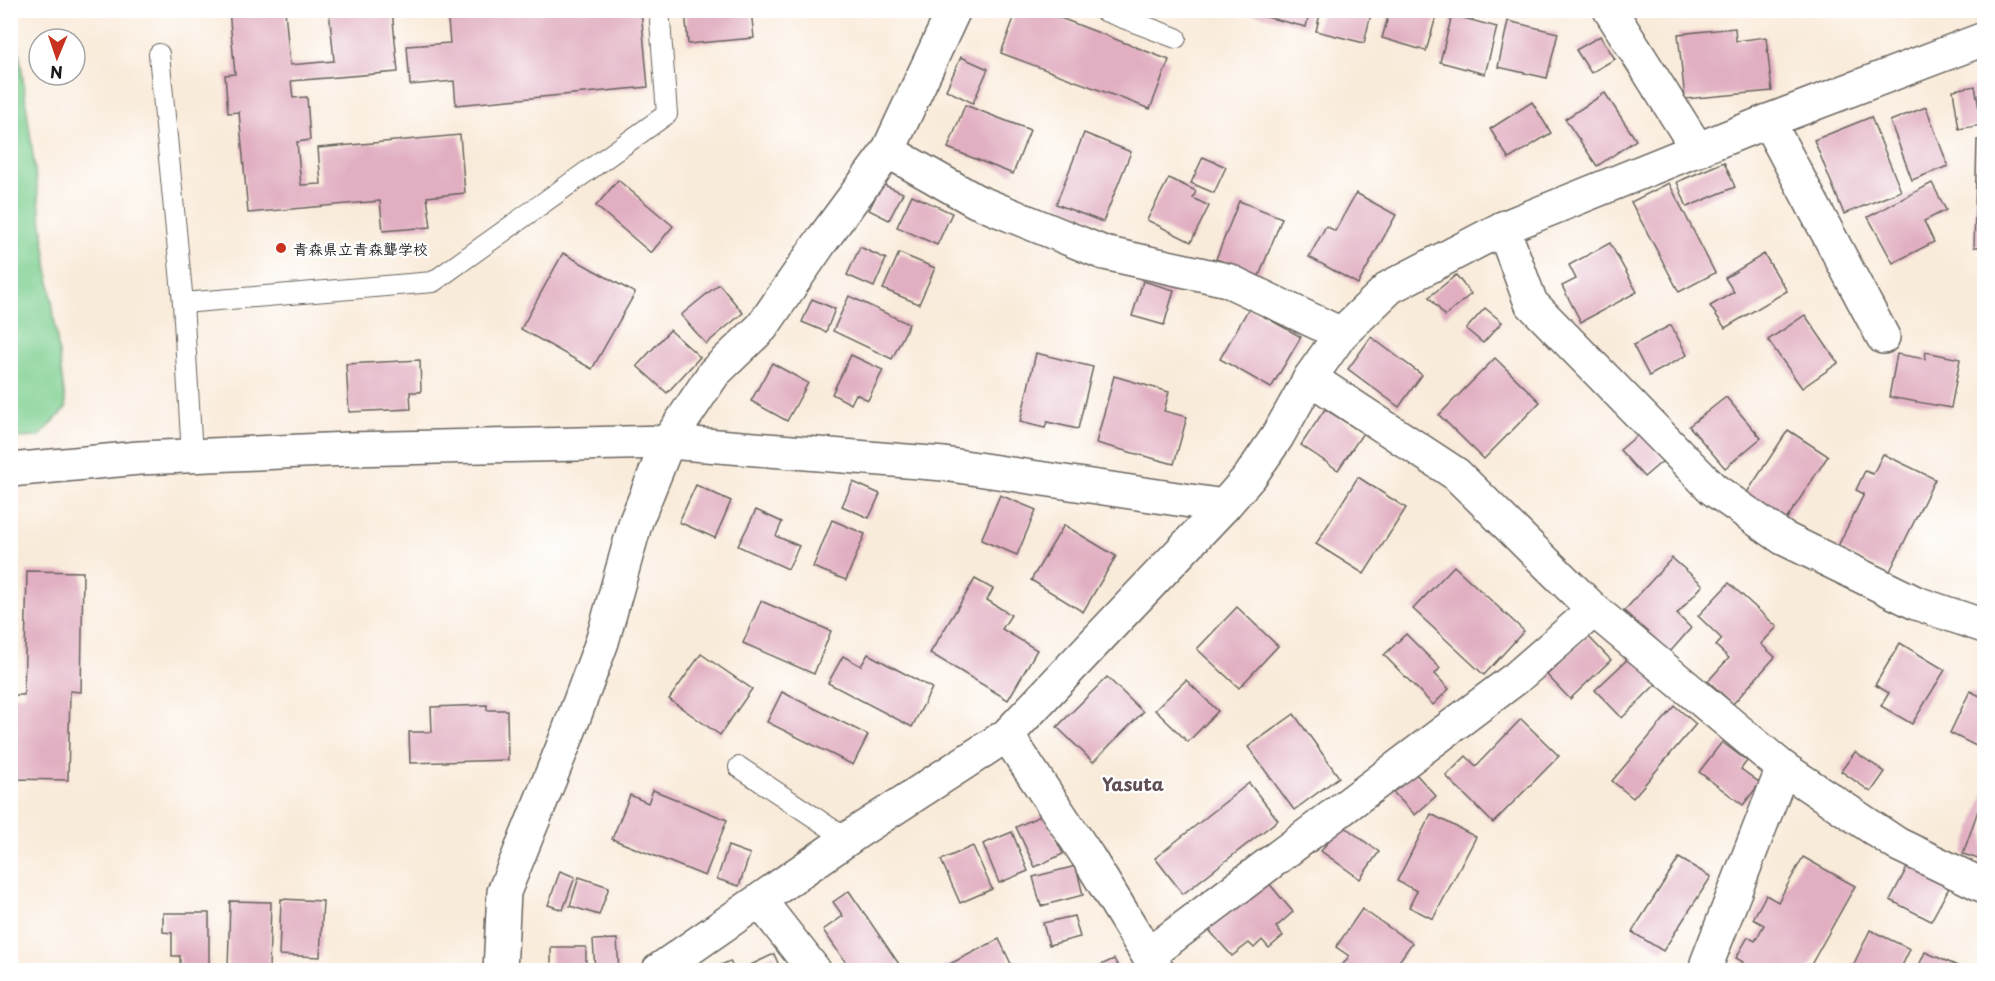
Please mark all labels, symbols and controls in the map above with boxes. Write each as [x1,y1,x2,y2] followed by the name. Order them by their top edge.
[27,27,87,87] north arrow
[50,61,63,85] text: N
[293,237,428,260] place label: 青森県立青森聾学校
[274,241,288,255] marker: 青森県立青森聾学校
[1102,770,1164,797] district label: Yasuta

